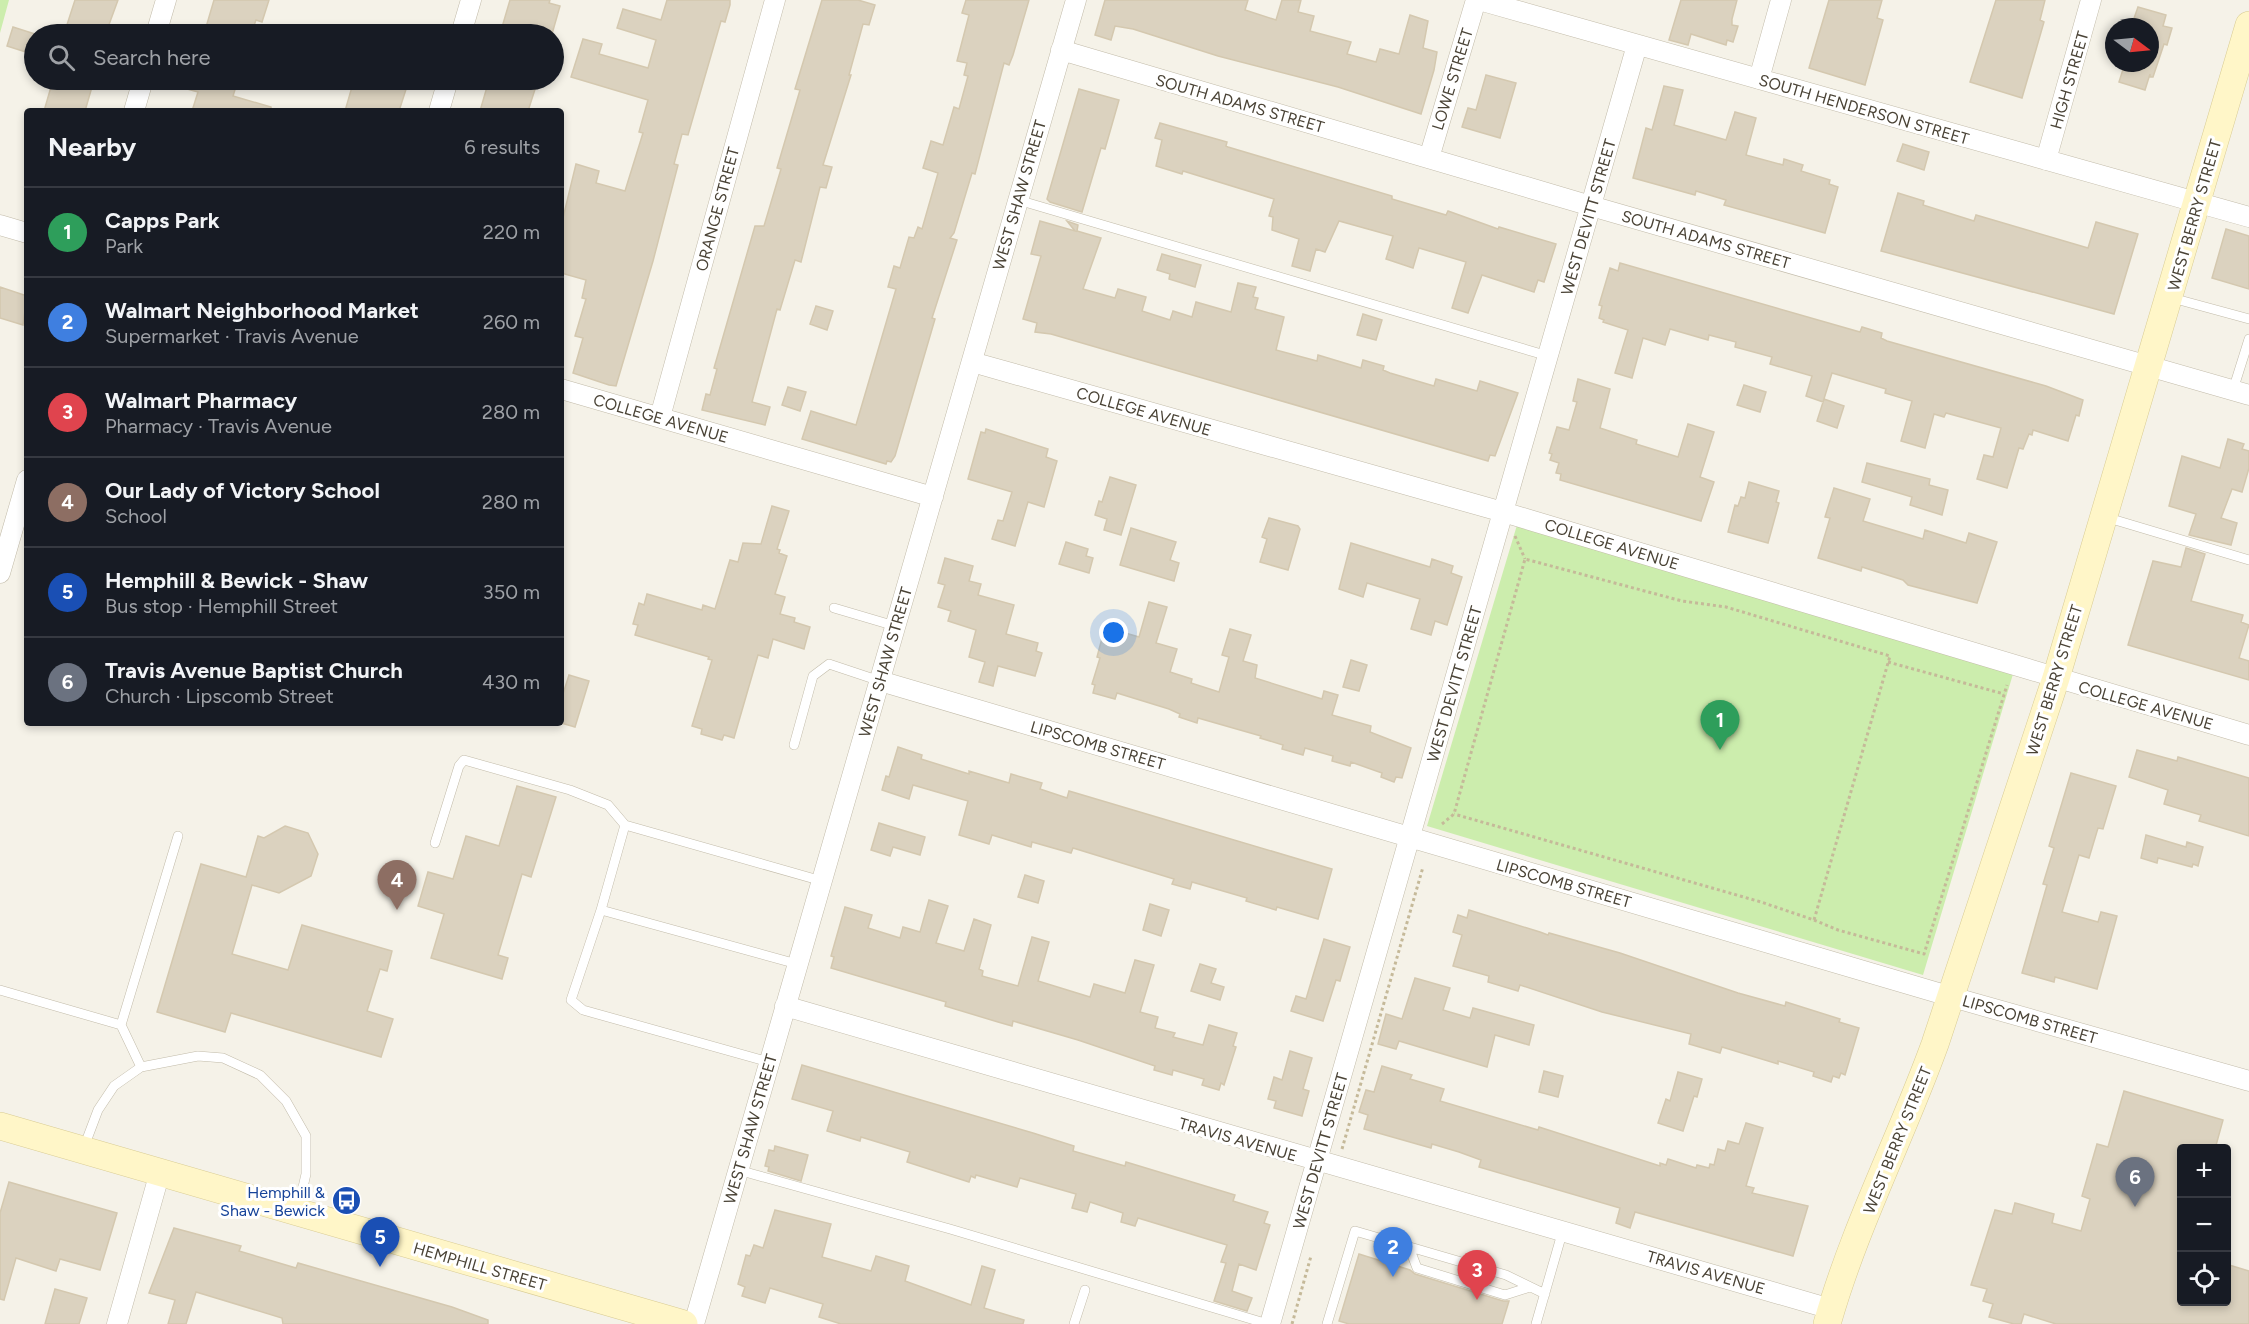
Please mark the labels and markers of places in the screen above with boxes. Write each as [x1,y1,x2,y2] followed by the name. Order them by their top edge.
[1700,700,1740,750] pin: 1
[378,860,416,910] pin: 4
[2116,1158,2154,1207] pin: 6
[220,1183,326,1220] place label: Hemphill & Shaw - Bewick
[330,1185,362,1217] bus stop icon: Hemphill & Shaw - Bewick
[360,1218,400,1267] pin: 5
[1374,1228,1412,1277] pin: 2
[1458,1250,1496,1300] pin: 3

